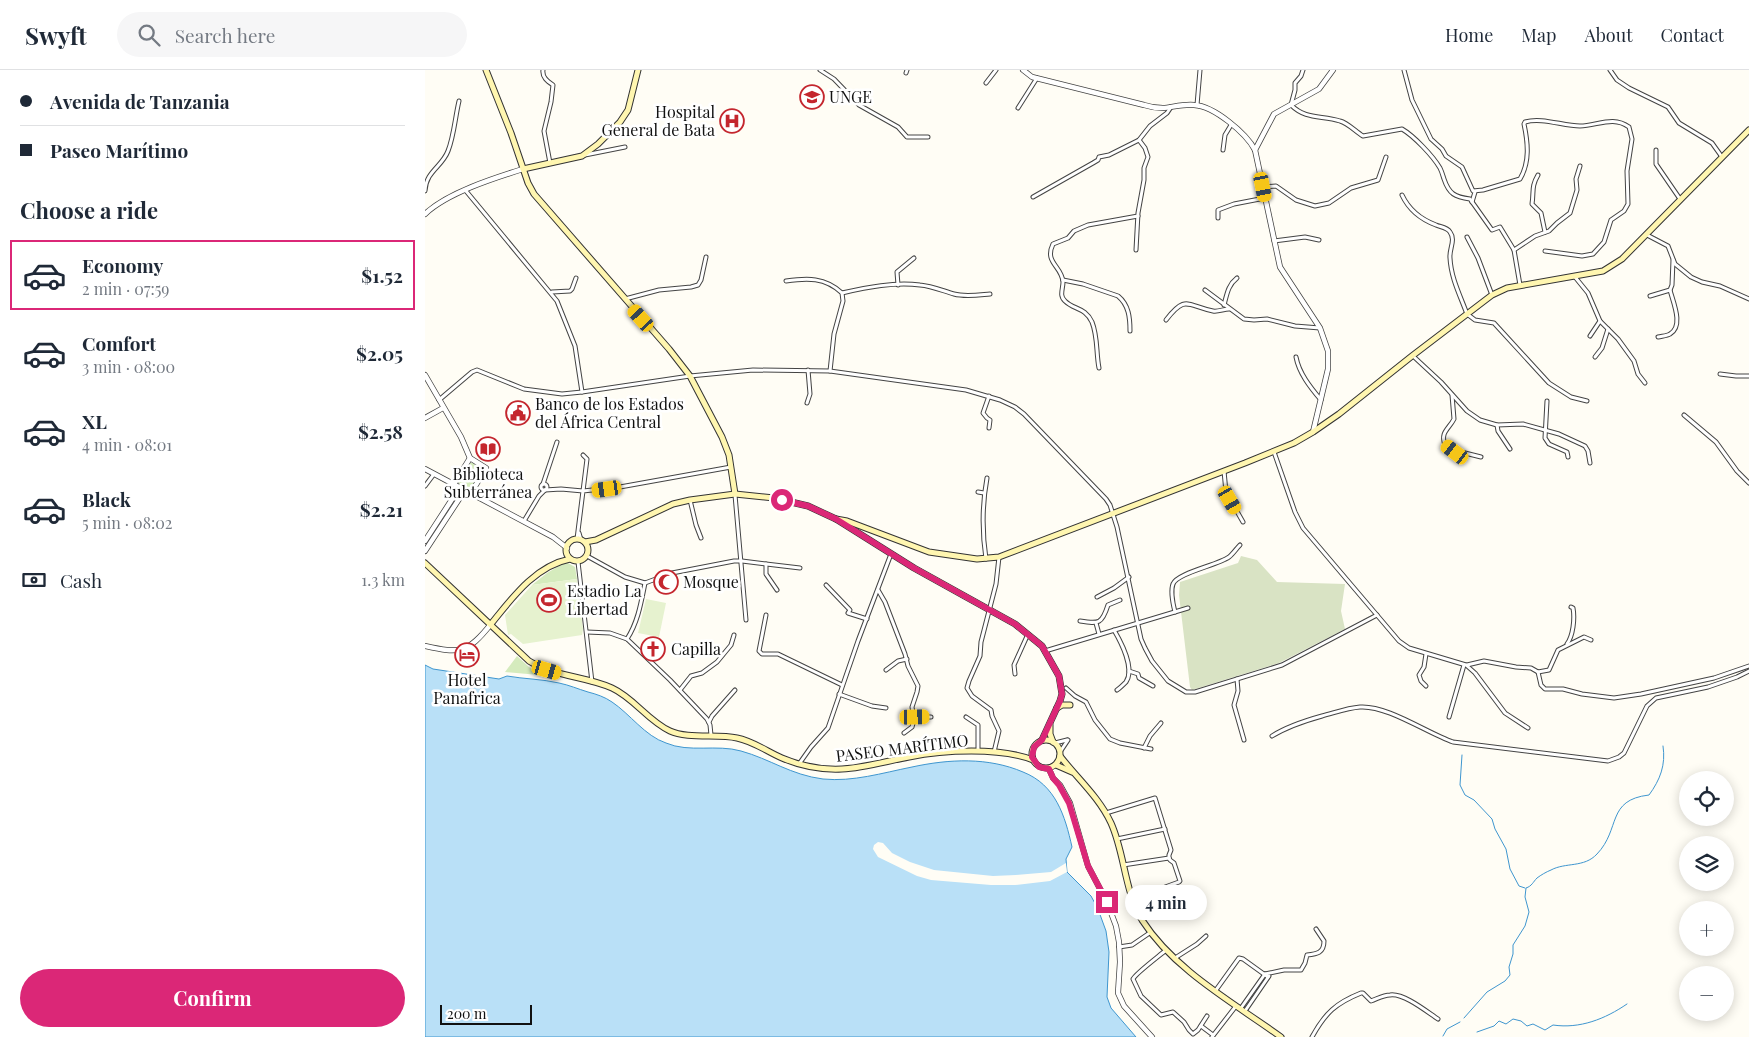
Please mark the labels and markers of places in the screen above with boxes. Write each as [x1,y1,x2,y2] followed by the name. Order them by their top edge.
[799,84,825,110] school or university icon: UNGE
[829,86,872,107] place label: UNGE
[601,101,715,140] place label: Hospital General de Bata
[719,108,745,134] hospital icon: Hospital General de Bata
[535,393,684,432] place label: Banco de los Estados del África Central
[505,400,531,426] public building icon: Banco de los Estados del África Central
[475,436,501,462] library icon: Biblioteca Subterránea
[444,463,532,502] place label: Biblioteca Subterránea
[653,569,679,595] mosque icon: Mosque
[683,571,739,592] place label: Mosque
[567,580,642,619] place label: Estadio La Libertad
[536,587,562,613] sports icon: Estadio La Libertad
[640,636,666,662] church icon: Capilla
[671,638,721,659] place label: Capilla
[454,642,480,668] hotel icon: Hotel Panafrica
[433,669,501,708] place label: Hotel Panafrica

